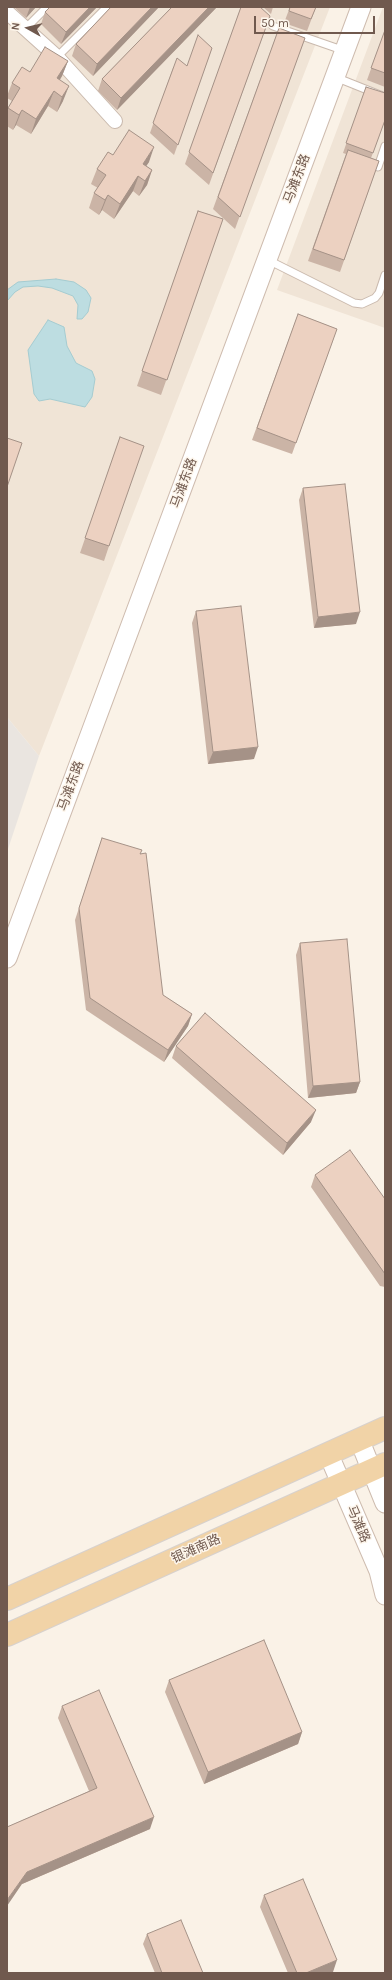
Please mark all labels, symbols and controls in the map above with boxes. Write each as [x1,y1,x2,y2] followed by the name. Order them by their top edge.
[8,8,48,48] north arrow
[256,8,377,34] scale bar
[261,16,289,30] text: 50 m
[9,21,23,31] text: N
[280,152,314,206] street label: 马滩东路
[168,456,200,510] street label: 马滩东路
[55,759,87,813] street label: 马滩东路
[343,1503,373,1545] street label: 马滩路
[169,1531,223,1567] street label: 银滩南路

